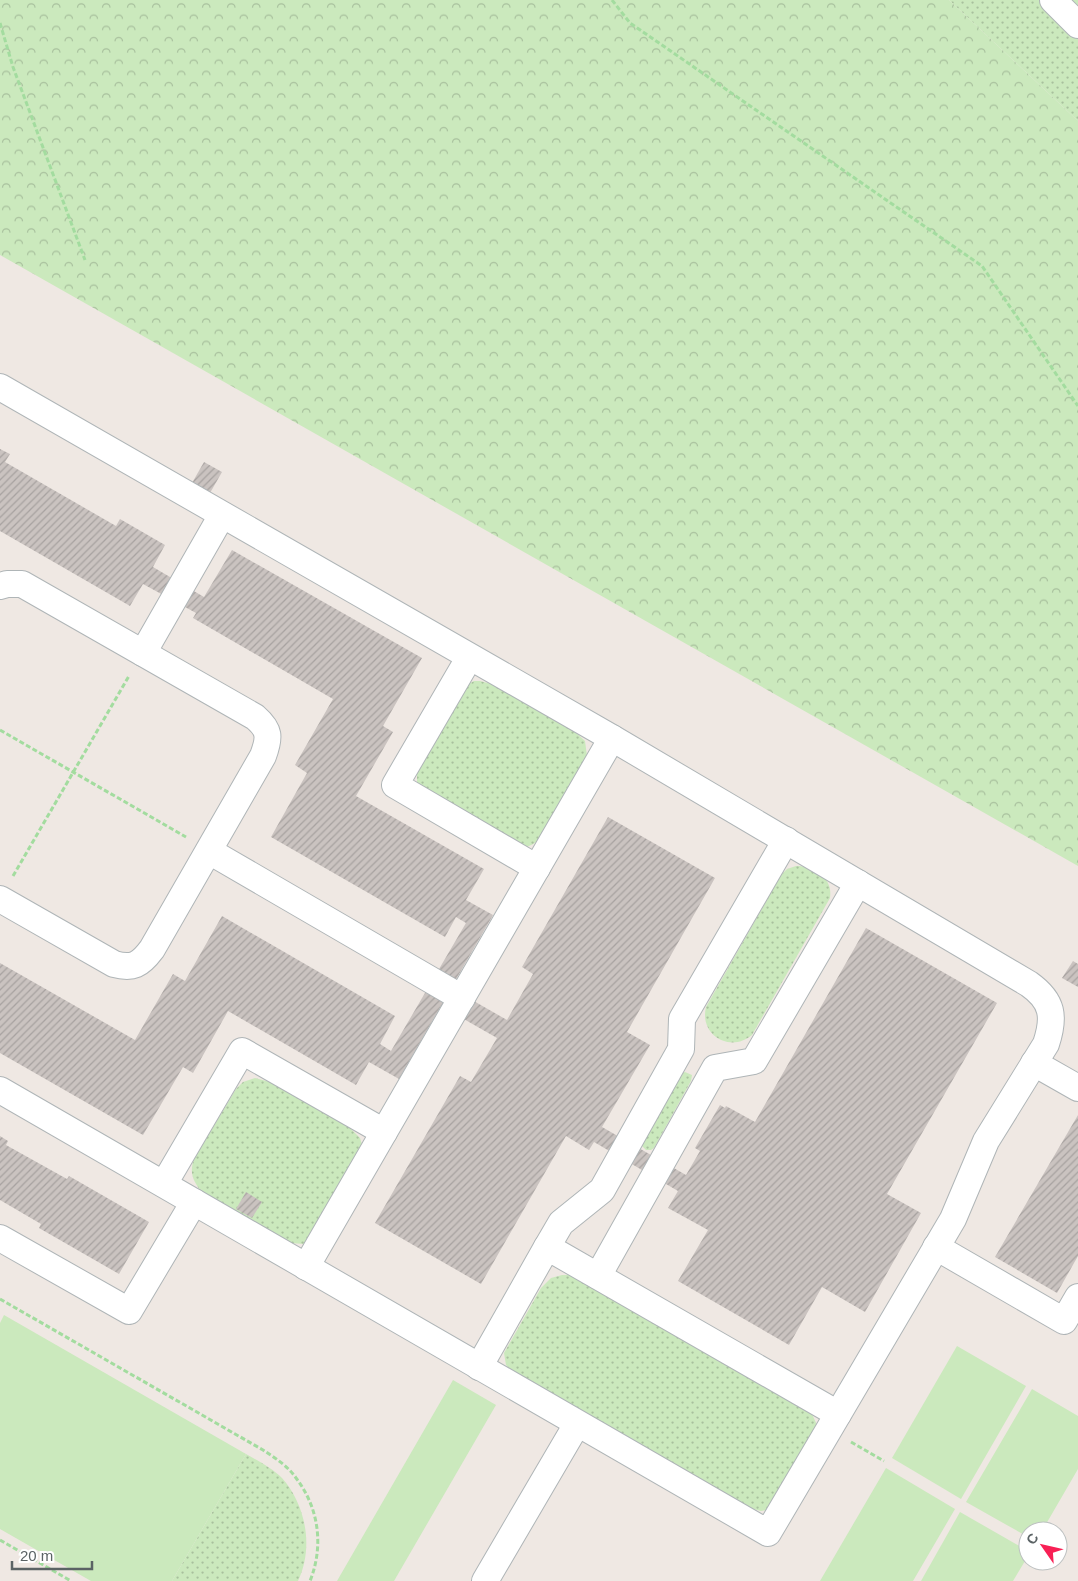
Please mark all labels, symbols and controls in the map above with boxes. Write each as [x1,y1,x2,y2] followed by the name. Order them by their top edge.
[1018,1521,1068,1571] north arrow
[1023,1530,1042,1547] text: С
[12,1538,92,1570] scale bar
[20,1547,53,1564] text: 20 m

